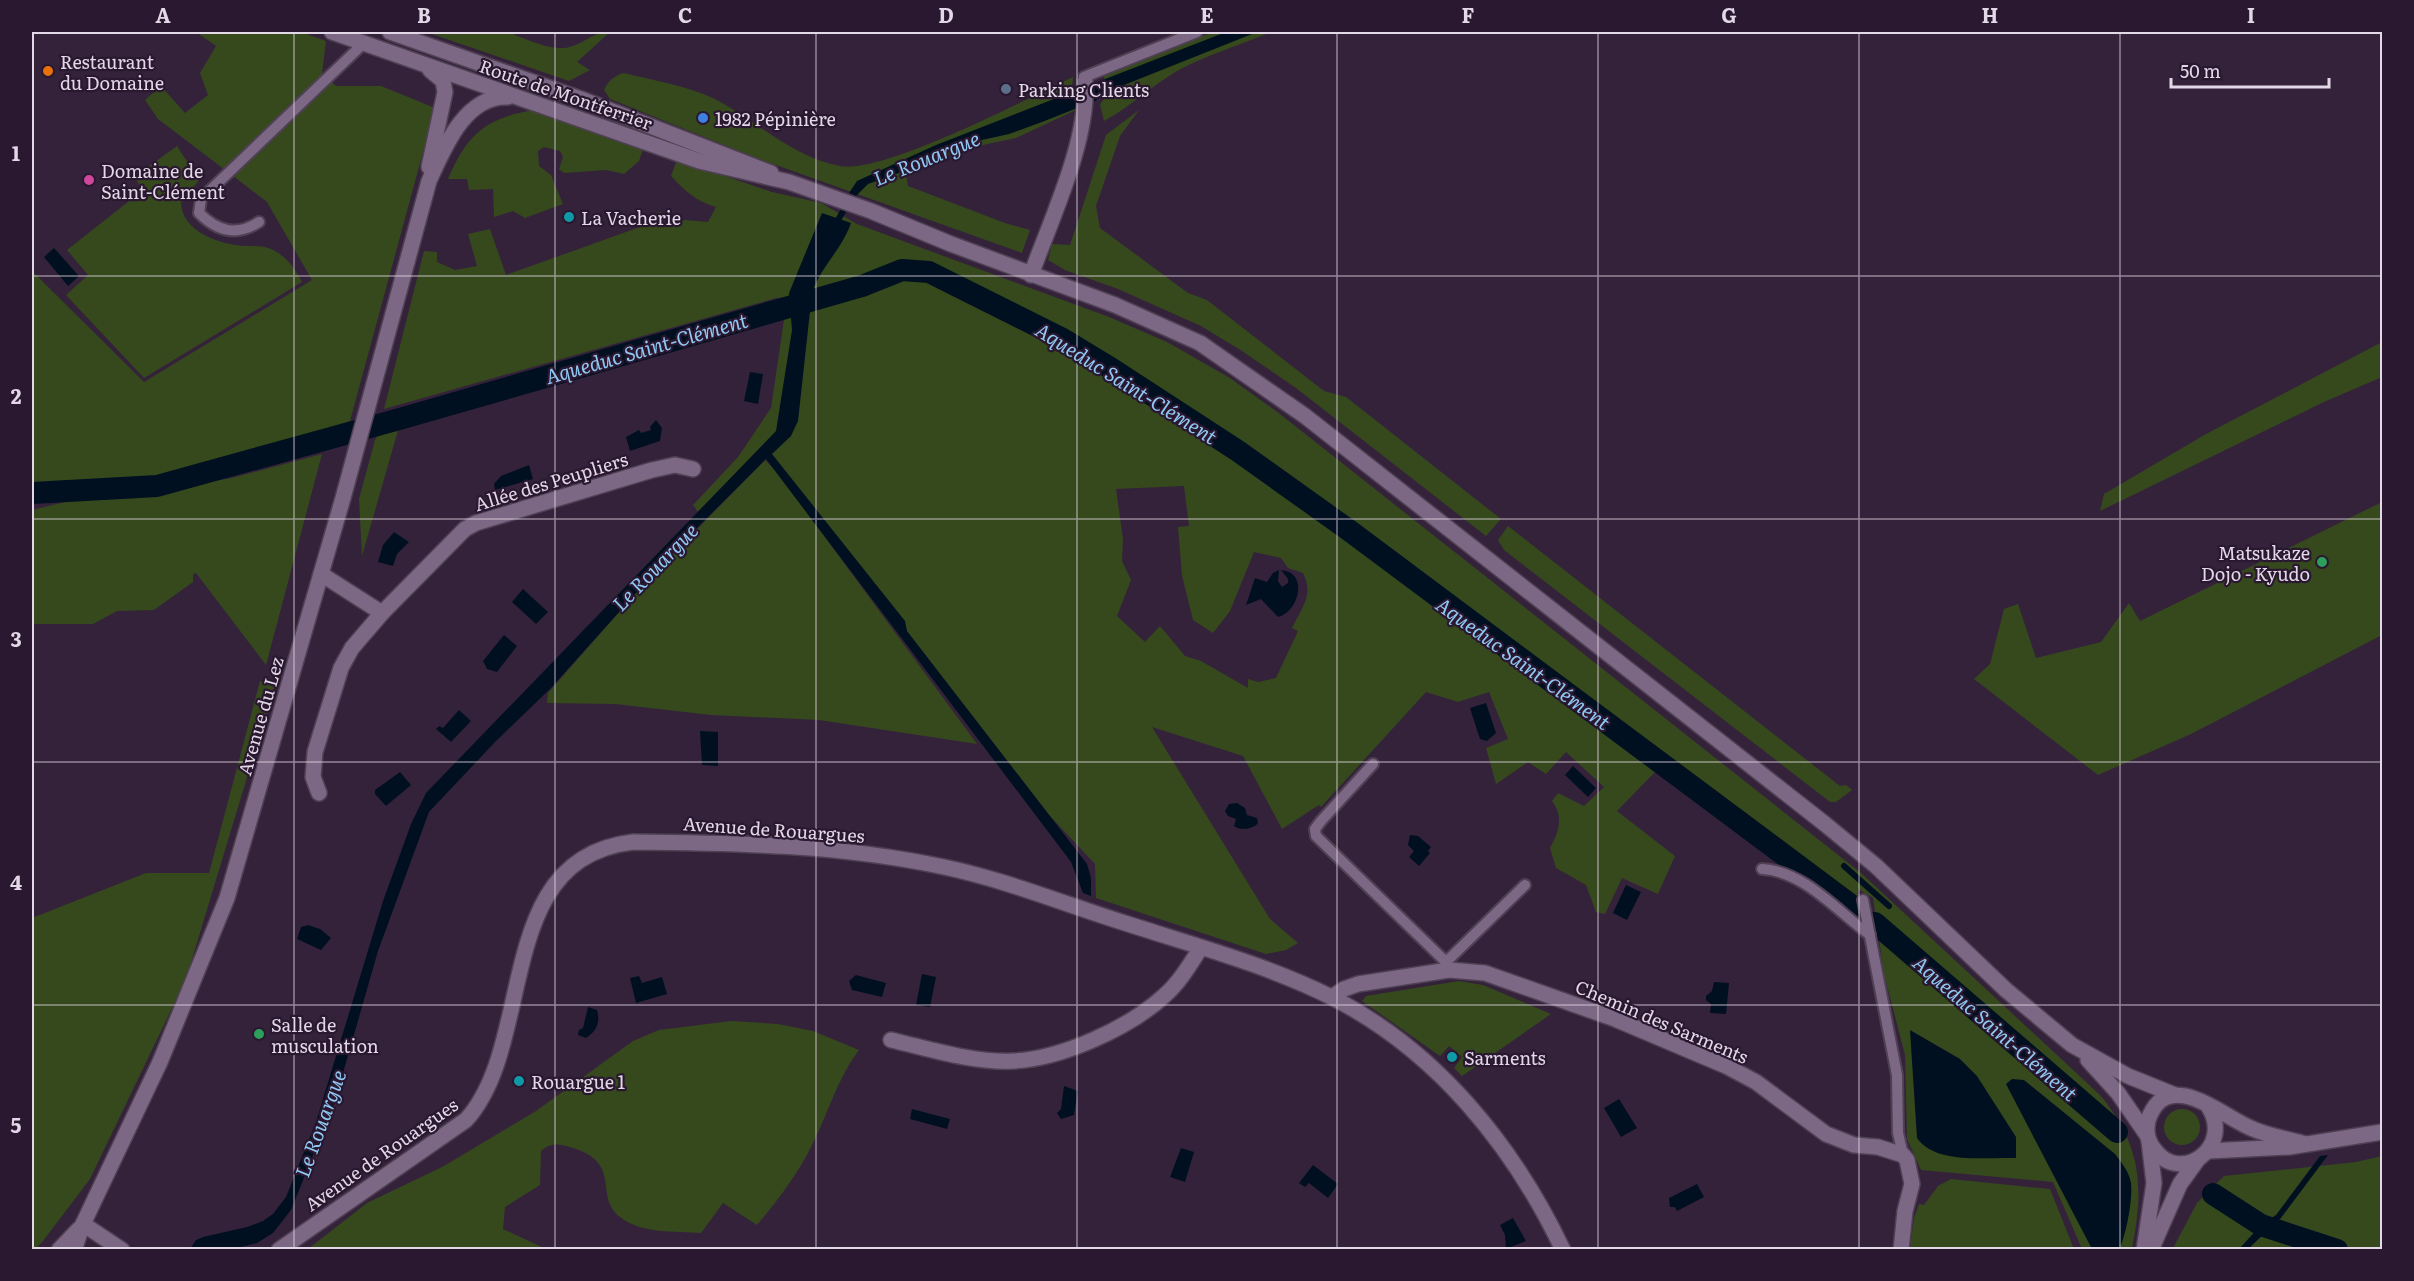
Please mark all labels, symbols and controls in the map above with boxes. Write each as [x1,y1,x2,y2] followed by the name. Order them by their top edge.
[155,0,171,29] text: A
[417,0,431,29] text: B
[678,0,692,29] text: C
[938,0,954,29] text: D
[1200,0,1214,29] text: E
[1462,0,1475,29] text: F
[1721,0,1737,29] text: G
[1982,0,1998,29] text: H
[2247,0,2255,29] text: I
[60,48,164,96] place label: Restaurant du Domaine
[2171,51,2328,89] scale bar
[476,52,656,136] street label: Route de Montferrier
[2180,57,2221,84] text: 50 m
[41,64,55,78] marker: Restaurant du Domaine
[1018,76,1149,103] place label: Parking Clients
[999,82,1013,96] marker: Parking Clients
[715,105,836,132] place label: 1982 Pépinière
[696,111,710,125] marker: 1982 Pépinière
[868,122,984,192] water label: Le Rouargue
[12,137,20,167] text: 1
[101,157,226,205] place label: Domaine de Saint-Clément
[82,173,96,187] marker: Domaine de Saint-Clément
[581,204,681,231] place label: La Vacherie
[562,210,576,224] marker: La Vacherie
[541,304,751,390] water label: Aqueduc Saint-Clément
[1030,314,1224,450] water label: Aqueduc Saint-Clément
[11,380,22,410] text: 2
[471,445,631,517] street label: Allée des Peupliers
[604,515,704,617] water label: Le Rouargue
[2201,539,2310,587] place label: Matsukaze Dojo - Kyudo
[2315,555,2329,569] marker: Matsukaze Dojo - Kyudo
[1430,588,1618,736] water label: Aqueduc Saint-Clément
[10,623,22,653] text: 3
[230,653,290,778] street label: Avenue du Lez
[682,809,866,849] street label: Avenue de Rouargues
[10,866,22,896] text: 4
[1907,947,2085,1107] water label: Aqueduc Saint-Clément
[1571,972,1753,1070] street label: Chemin des Sarments
[271,1011,379,1059] place label: Salle de musculation
[252,1027,266,1041] marker: Salle de musculation
[1464,1044,1546,1071] place label: Sarments
[1445,1050,1459,1064] marker: Sarments
[286,1065,352,1181] water label: Le Rouargue
[531,1068,625,1095] place label: Rouargue 1
[512,1074,526,1088] marker: Rouargue 1
[299,1091,463,1217] street label: Avenue de Rouargues
[11,1109,22,1139] text: 5

